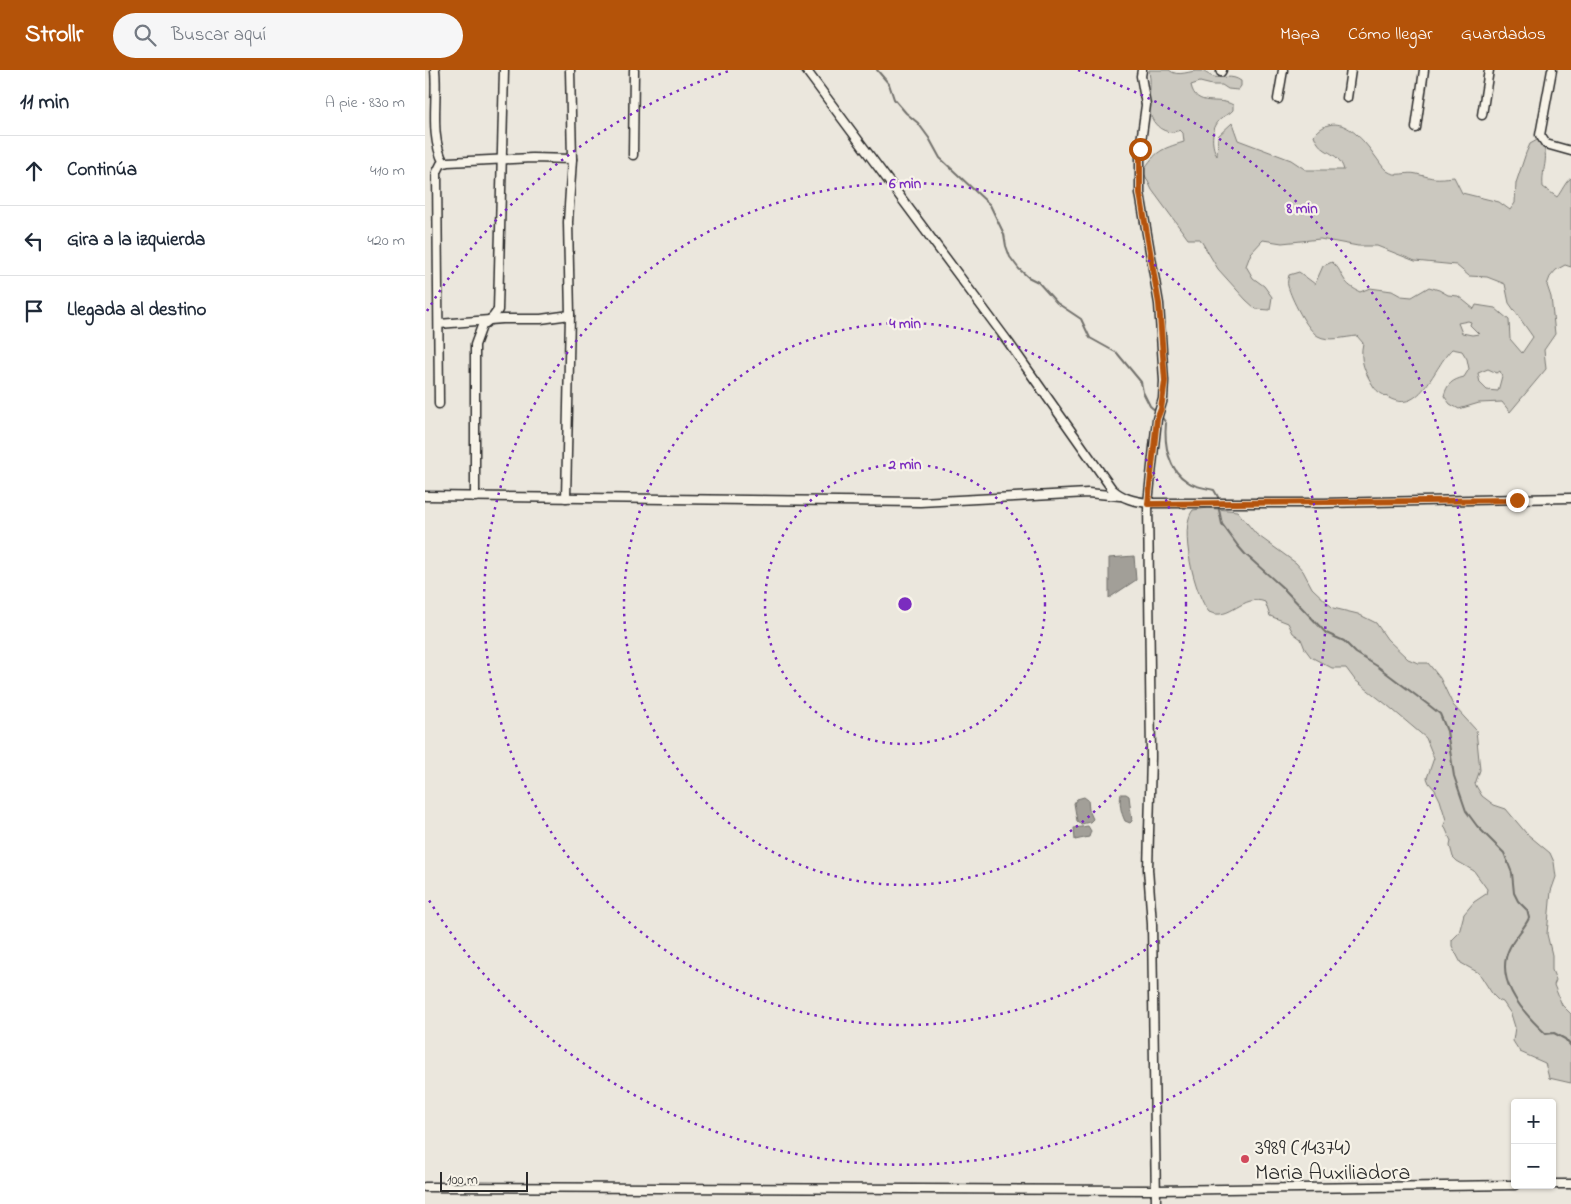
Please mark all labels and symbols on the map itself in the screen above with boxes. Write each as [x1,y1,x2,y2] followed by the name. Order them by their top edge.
[1129,138,1152,161] route start
[888,173,922,195] text: 6 min
[1285,198,1318,220] text: 8 min
[888,313,921,335] text: 4 min
[888,454,922,476] text: 2 min
[1506,489,1529,512] route end
[896,595,914,613] centre of rings
[1255,1133,1410,1190] place label: 3989 (14374) Maria Auxiliadora
[1239,1153,1251,1165] marker: 3989 (14374) Maria Auxiliadora
[440,1169,527,1192] scale bar

